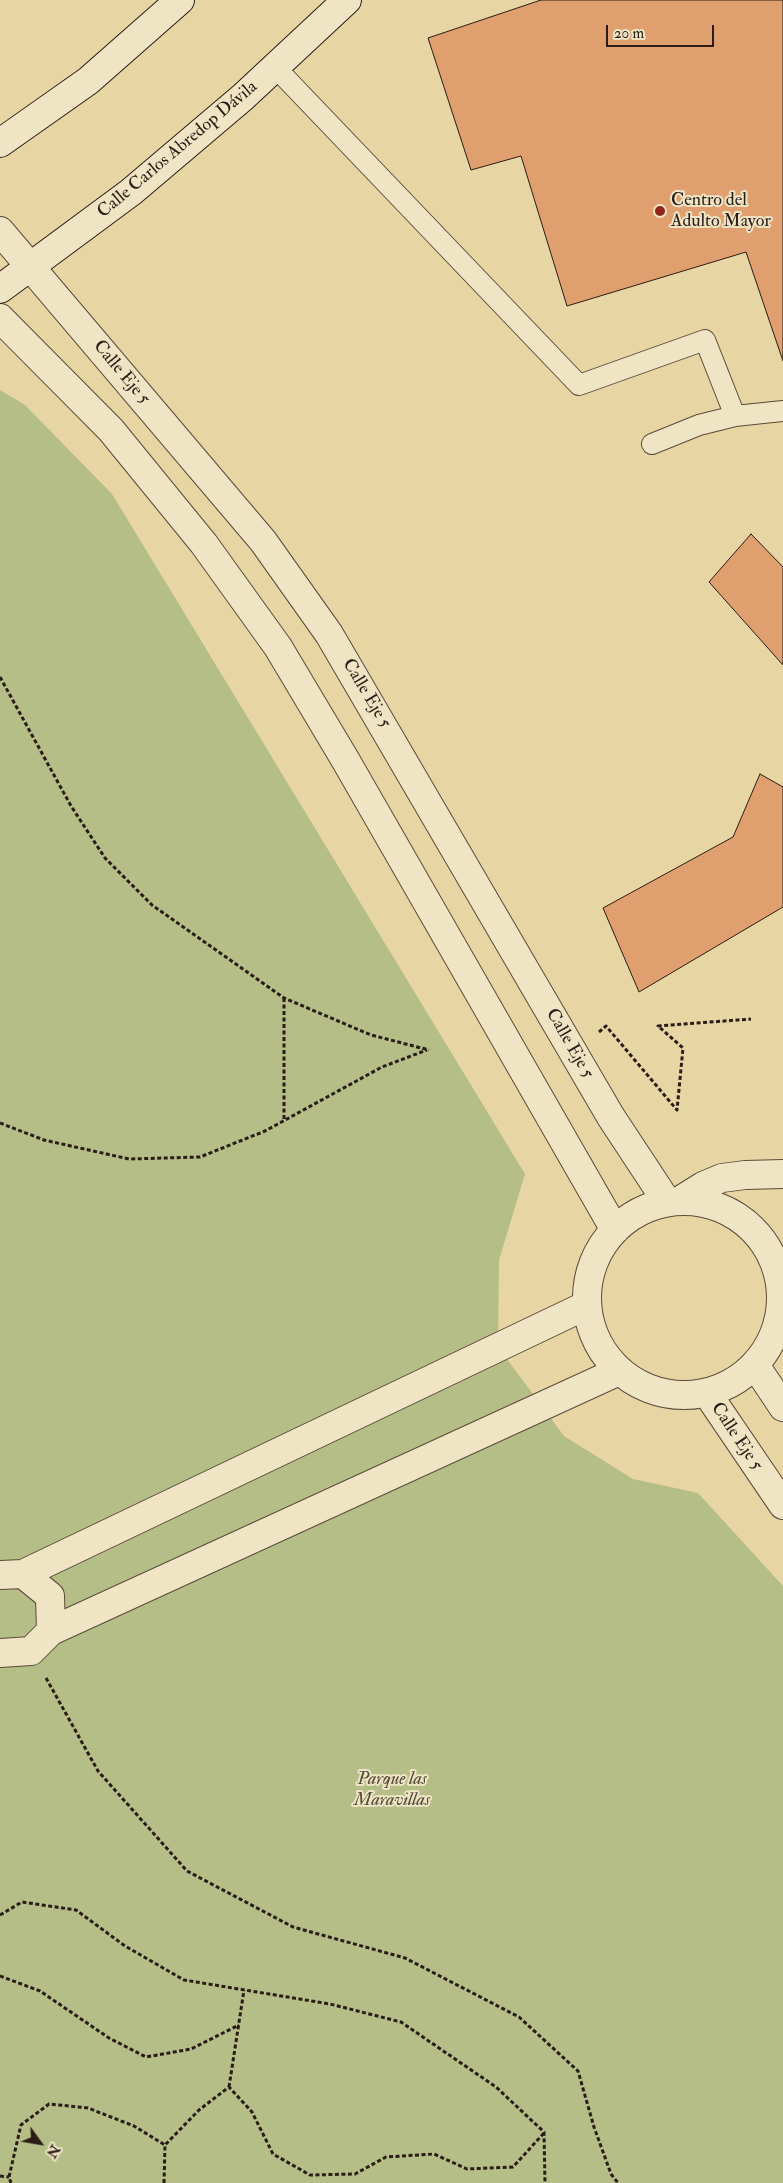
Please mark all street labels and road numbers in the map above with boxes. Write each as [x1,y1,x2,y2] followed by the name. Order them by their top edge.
[94,77,262,223] street label: Calle Carlos Abredop Dávila
[88,336,154,410] street label: Calle Eje 5
[337,655,395,733] street label: Calle Eje 5
[540,1005,598,1083] street label: Calle Eje 5
[705,1399,767,1475] street label: Calle Eje 5

